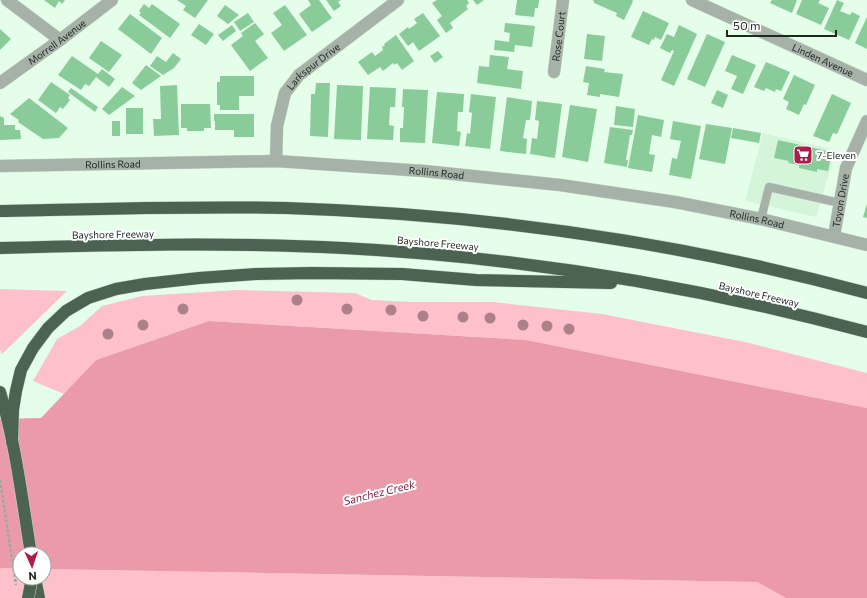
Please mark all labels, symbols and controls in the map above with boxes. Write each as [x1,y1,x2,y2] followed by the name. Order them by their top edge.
[549,10,568,62] street label: Rose Court
[727,12,836,38] scale bar
[25,17,88,67] street label: Morrell Avenue
[733,18,761,32] text: 50 m
[284,40,342,92] street label: Larkspur Drive
[790,41,856,79] street label: Linden Avenue
[792,144,814,166] supermarket icon: 7-Eleven
[817,149,856,161] place label: 7-Eleven
[85,157,141,170] street label: Rollins Road
[408,164,465,181] street label: Rollins Road
[830,173,851,228] street label: Toyon Drive
[729,207,786,231] street label: Rollins Road
[72,227,154,241] street label: Bayshore Freeway
[397,233,479,253] street label: Bayshore Freeway
[718,279,800,309] street label: Bayshore Freeway
[342,477,417,507] water label: Sanchez Creek
[12,546,52,586] north arrow
[28,570,37,583] text: N

